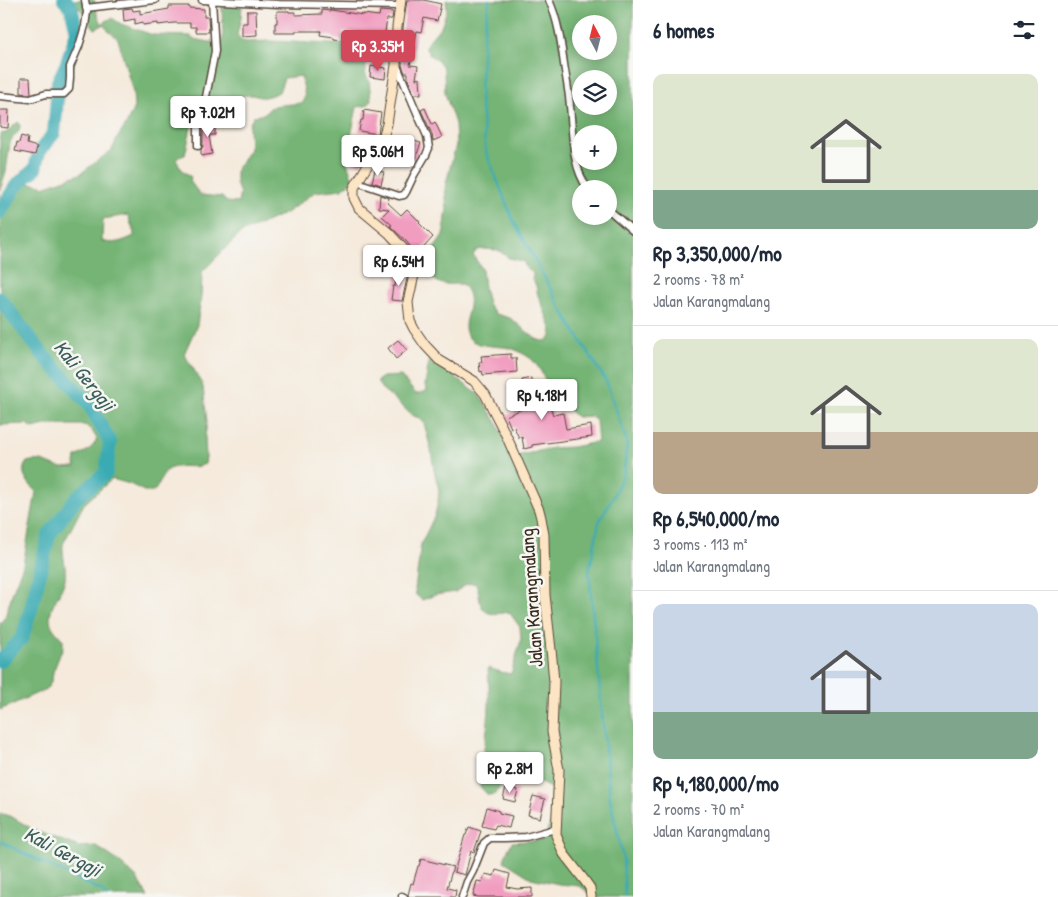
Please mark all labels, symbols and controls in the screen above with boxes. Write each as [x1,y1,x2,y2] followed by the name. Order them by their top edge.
[572,15,618,60] north arrow
[572,15,617,225] map controls
[653,16,714,45] text: 6 homes
[1010,16,1038,44] icon: filters
[326,30,430,72] pin: Rp 3.35M
[352,35,404,57] text: Rp 3.35M
[572,70,617,115] button: layers
[156,96,260,138] pin: Rp 7.02M
[181,101,235,123] text: Rp 7.02M
[801,106,891,196] icon: home
[572,125,617,170] button: +
[326,134,430,177] pin: Rp 5.06M
[352,140,404,162] text: Rp 5.06M
[572,180,617,225] button: −
[653,239,782,268] text: Rp 3,350,000/mo
[347,244,451,287] pin: Rp 6.54M
[374,250,424,272] text: Rp 6.54M
[653,268,744,290] text: 2 rooms · 78 m²
[653,290,770,312] text: Jalan Karangmalang
[47,334,123,419] water label: Kali Gergaji
[801,372,891,462] icon: home
[490,378,594,421] pin: Rp 4.18M
[517,384,567,406] text: Rp 4.18M
[653,504,779,533] text: Rp 6,540,000/mo
[513,528,549,668] street label: Jalan Karangmalang
[653,533,748,555] text: 3 rooms · 113 m²
[653,555,770,577] text: Jalan Karangmalang
[801,637,891,727] icon: home
[464,752,556,794] pin: Rp 2.8M
[487,757,533,779] text: Rp 2.8M
[653,769,779,798] text: Rp 4,180,000/mo
[653,798,744,820] text: 2 rooms · 70 m²
[19,819,109,885] water label: Kali Gergaji
[653,820,770,842] text: Jalan Karangmalang

